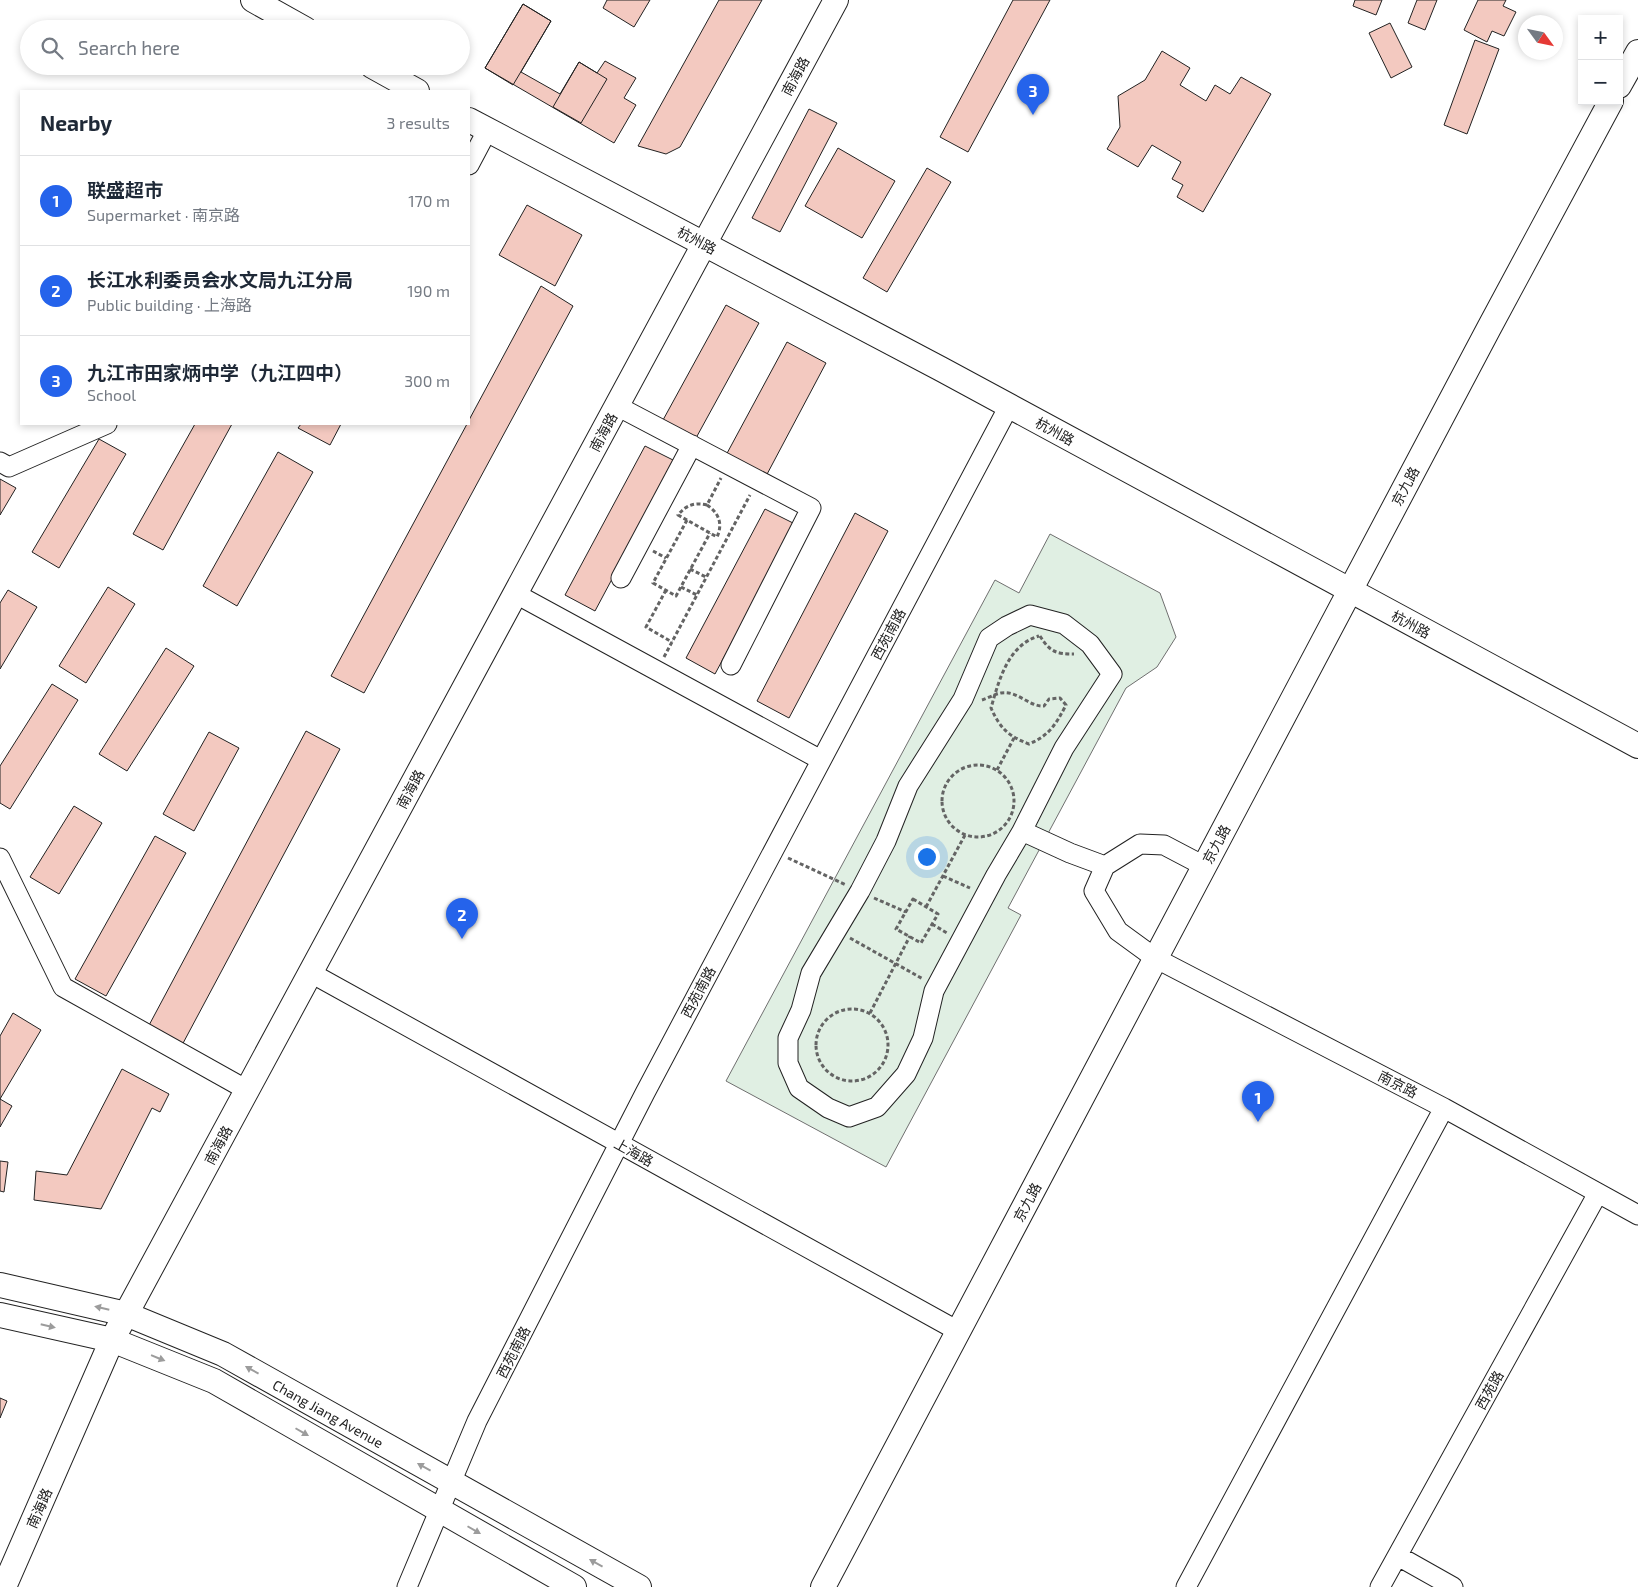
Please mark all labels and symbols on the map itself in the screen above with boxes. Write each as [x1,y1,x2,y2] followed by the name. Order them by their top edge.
[1518,15,1563,60] north arrow
[778,53,812,99] street label: 南海路
[1017,74,1049,115] pin: 3
[674,223,720,257] street label: 杭州路
[586,409,620,455] street label: 南海路
[1033,413,1077,449] street label: 杭州路
[1388,463,1422,509] street label: 京九路
[867,605,909,663] street label: 西苑南路
[1388,607,1434,641] street label: 杭州路
[393,766,427,812] street label: 南海路
[1199,821,1233,867] street label: 京九路
[914,844,940,870] your location
[446,898,478,939] pin: 2
[677,963,719,1021] street label: 西苑南路
[1375,1067,1421,1101] street label: 南京路
[1242,1081,1274,1122] pin: 1
[201,1122,235,1168] street label: 南海路
[612,1134,656,1170] street label: 上海路
[1010,1179,1044,1225] street label: 京九路
[95,1304,110,1312] one-way arrow
[40,1322,55,1330] one-way arrow
[493,1323,533,1381] street label: 西苑南路
[150,1355,165,1363] one-way arrow
[244,1366,259,1374] one-way arrow
[1471,1368,1507,1412] street label: 西苑路
[270,1375,387,1451] street label: Chang Jiang Avenue
[296,1427,309,1436] one-way arrow
[417,1462,431,1471] one-way arrow
[23,1485,55,1531] street label: 南海路
[467,1525,480,1534] one-way arrow
[589,1559,604,1567] one-way arrow

